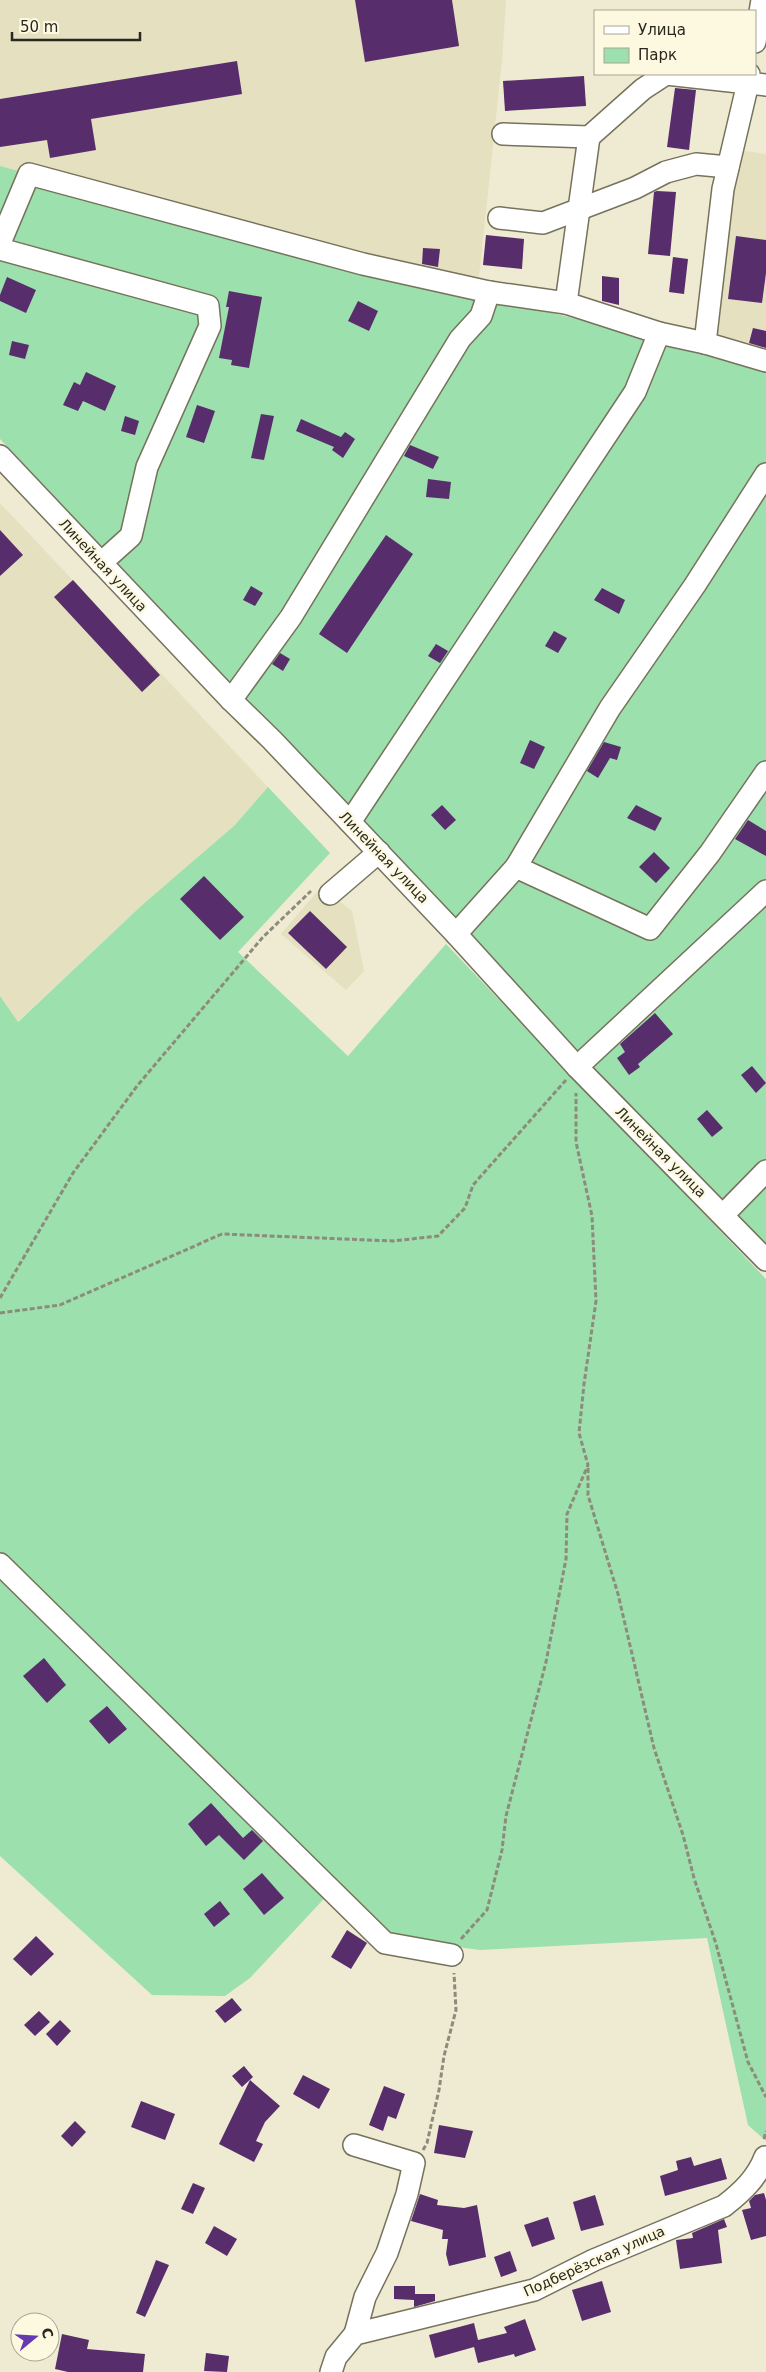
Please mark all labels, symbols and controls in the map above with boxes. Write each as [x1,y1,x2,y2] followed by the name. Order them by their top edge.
[12,10,140,42] scale bar
[594,10,756,75] legend
[20,18,58,36] text: 50 m
[638,21,686,39] text: Улица
[638,46,677,64] text: Парк
[56,515,150,615] street label: Линейная улица
[336,808,432,906] street label: Линейная улица
[612,1103,710,1201] street label: Линейная улица
[521,2223,667,2299] street label: Подберёзская улица
[10,2312,60,2362] north arrow
[38,2326,57,2340] text: С

